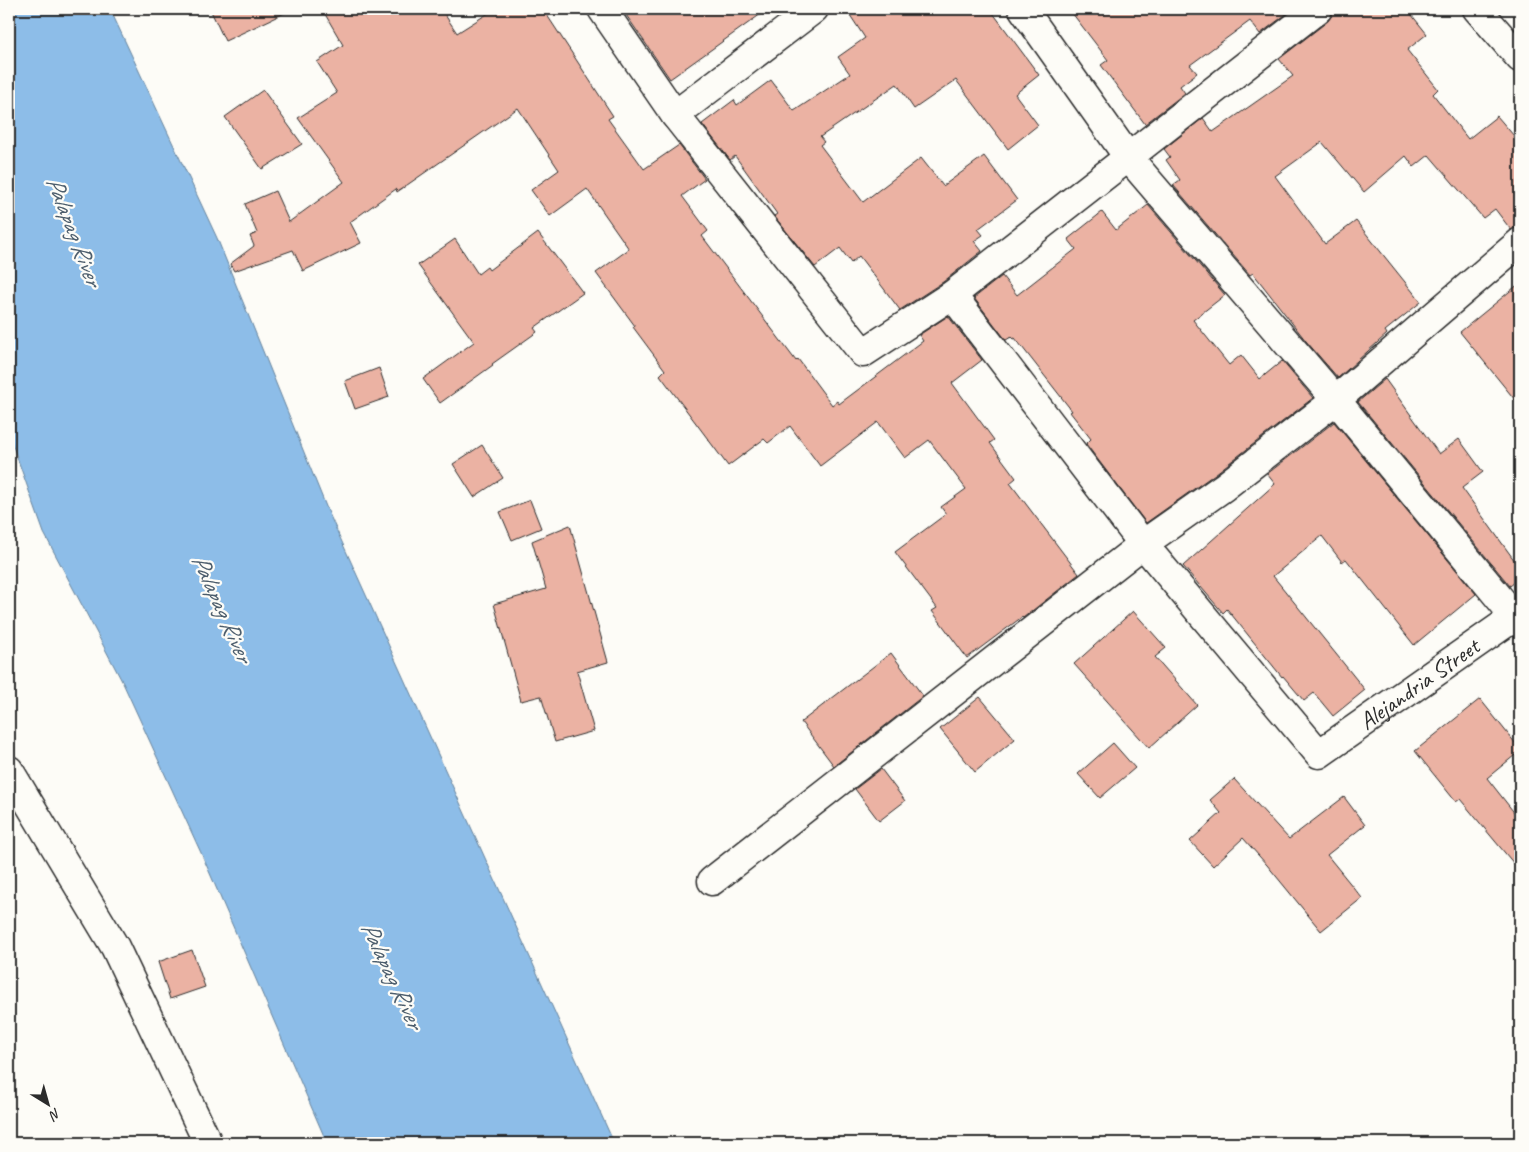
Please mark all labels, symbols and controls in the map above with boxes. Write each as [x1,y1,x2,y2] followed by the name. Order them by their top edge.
[39,172,111,294] water label: Palapag River
[184,549,261,670] water label: Palapag River
[1353,630,1487,736] street label: Alejandria Street
[353,917,432,1037] water label: Palapag River
[22,1080,72,1130] north arrow
[45,1105,64,1125] text: N

